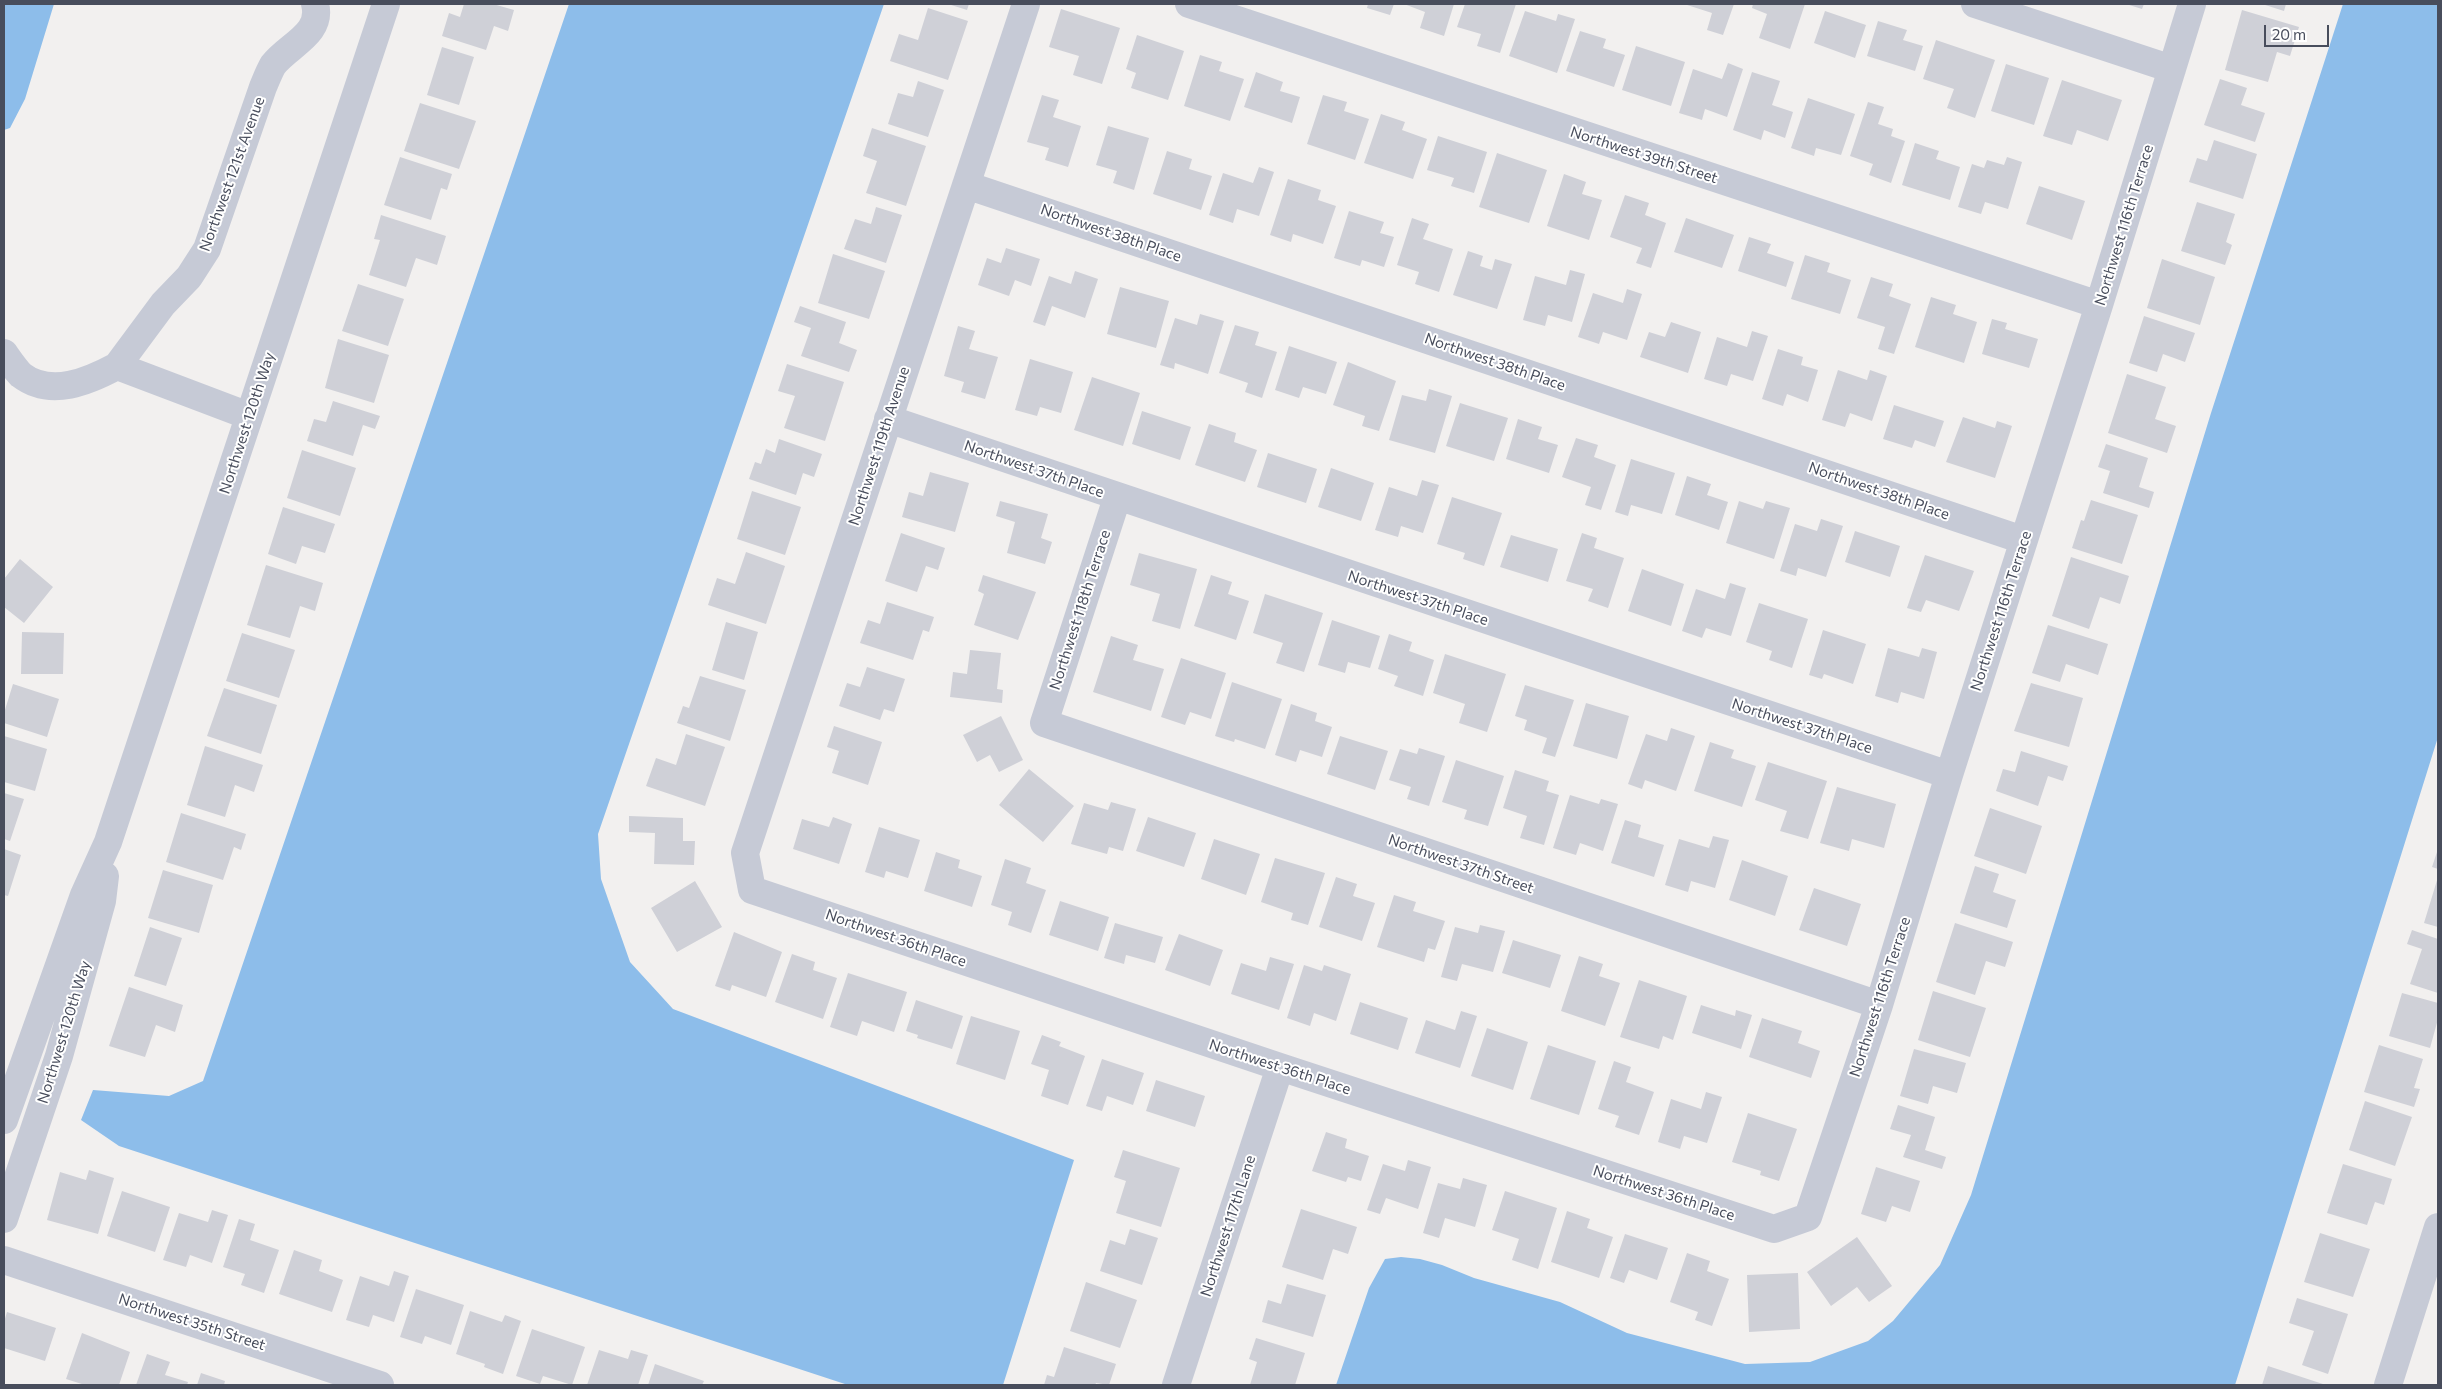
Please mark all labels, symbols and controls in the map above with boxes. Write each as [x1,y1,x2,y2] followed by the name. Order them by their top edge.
[2267,15,2332,47] scale bar
[2272,25,2306,43] text: 20 m
[196,94,268,254] street label: Northwest 121st Avenue
[1568,123,1720,187] street label: Northwest 39th Street
[2091,142,2157,308] street label: Northwest 116th Terrace
[1038,200,1184,266] street label: Northwest 38th Place
[1422,329,1568,395] street label: Northwest 38th Place
[216,350,278,496] street label: Northwest 120th Way
[845,364,913,528] street label: Northwest 119th Avenue
[962,437,1106,501] street label: Northwest 37th Place
[1806,458,1952,524] street label: Northwest 38th Place
[1046,528,1114,692] street label: Northwest 118th Terrace
[1967,529,2035,693] street label: Northwest 116th Terrace
[1345,567,1491,629] street label: Northwest 37th Place
[1729,695,1875,757] street label: Northwest 37th Place
[1386,831,1536,897] street label: Northwest 37th Street
[823,905,969,971] street label: Northwest 36th Place
[1846,915,1914,1079] street label: Northwest 116th Terrace
[34,958,94,1106] street label: Northwest 120th Way
[1207,1036,1353,1098] street label: Northwest 36th Place
[1197,1153,1259,1299] street label: Northwest 117th Lane
[1591,1162,1737,1224] street label: Northwest 36th Place
[116,1290,268,1354] street label: Northwest 35th Street

